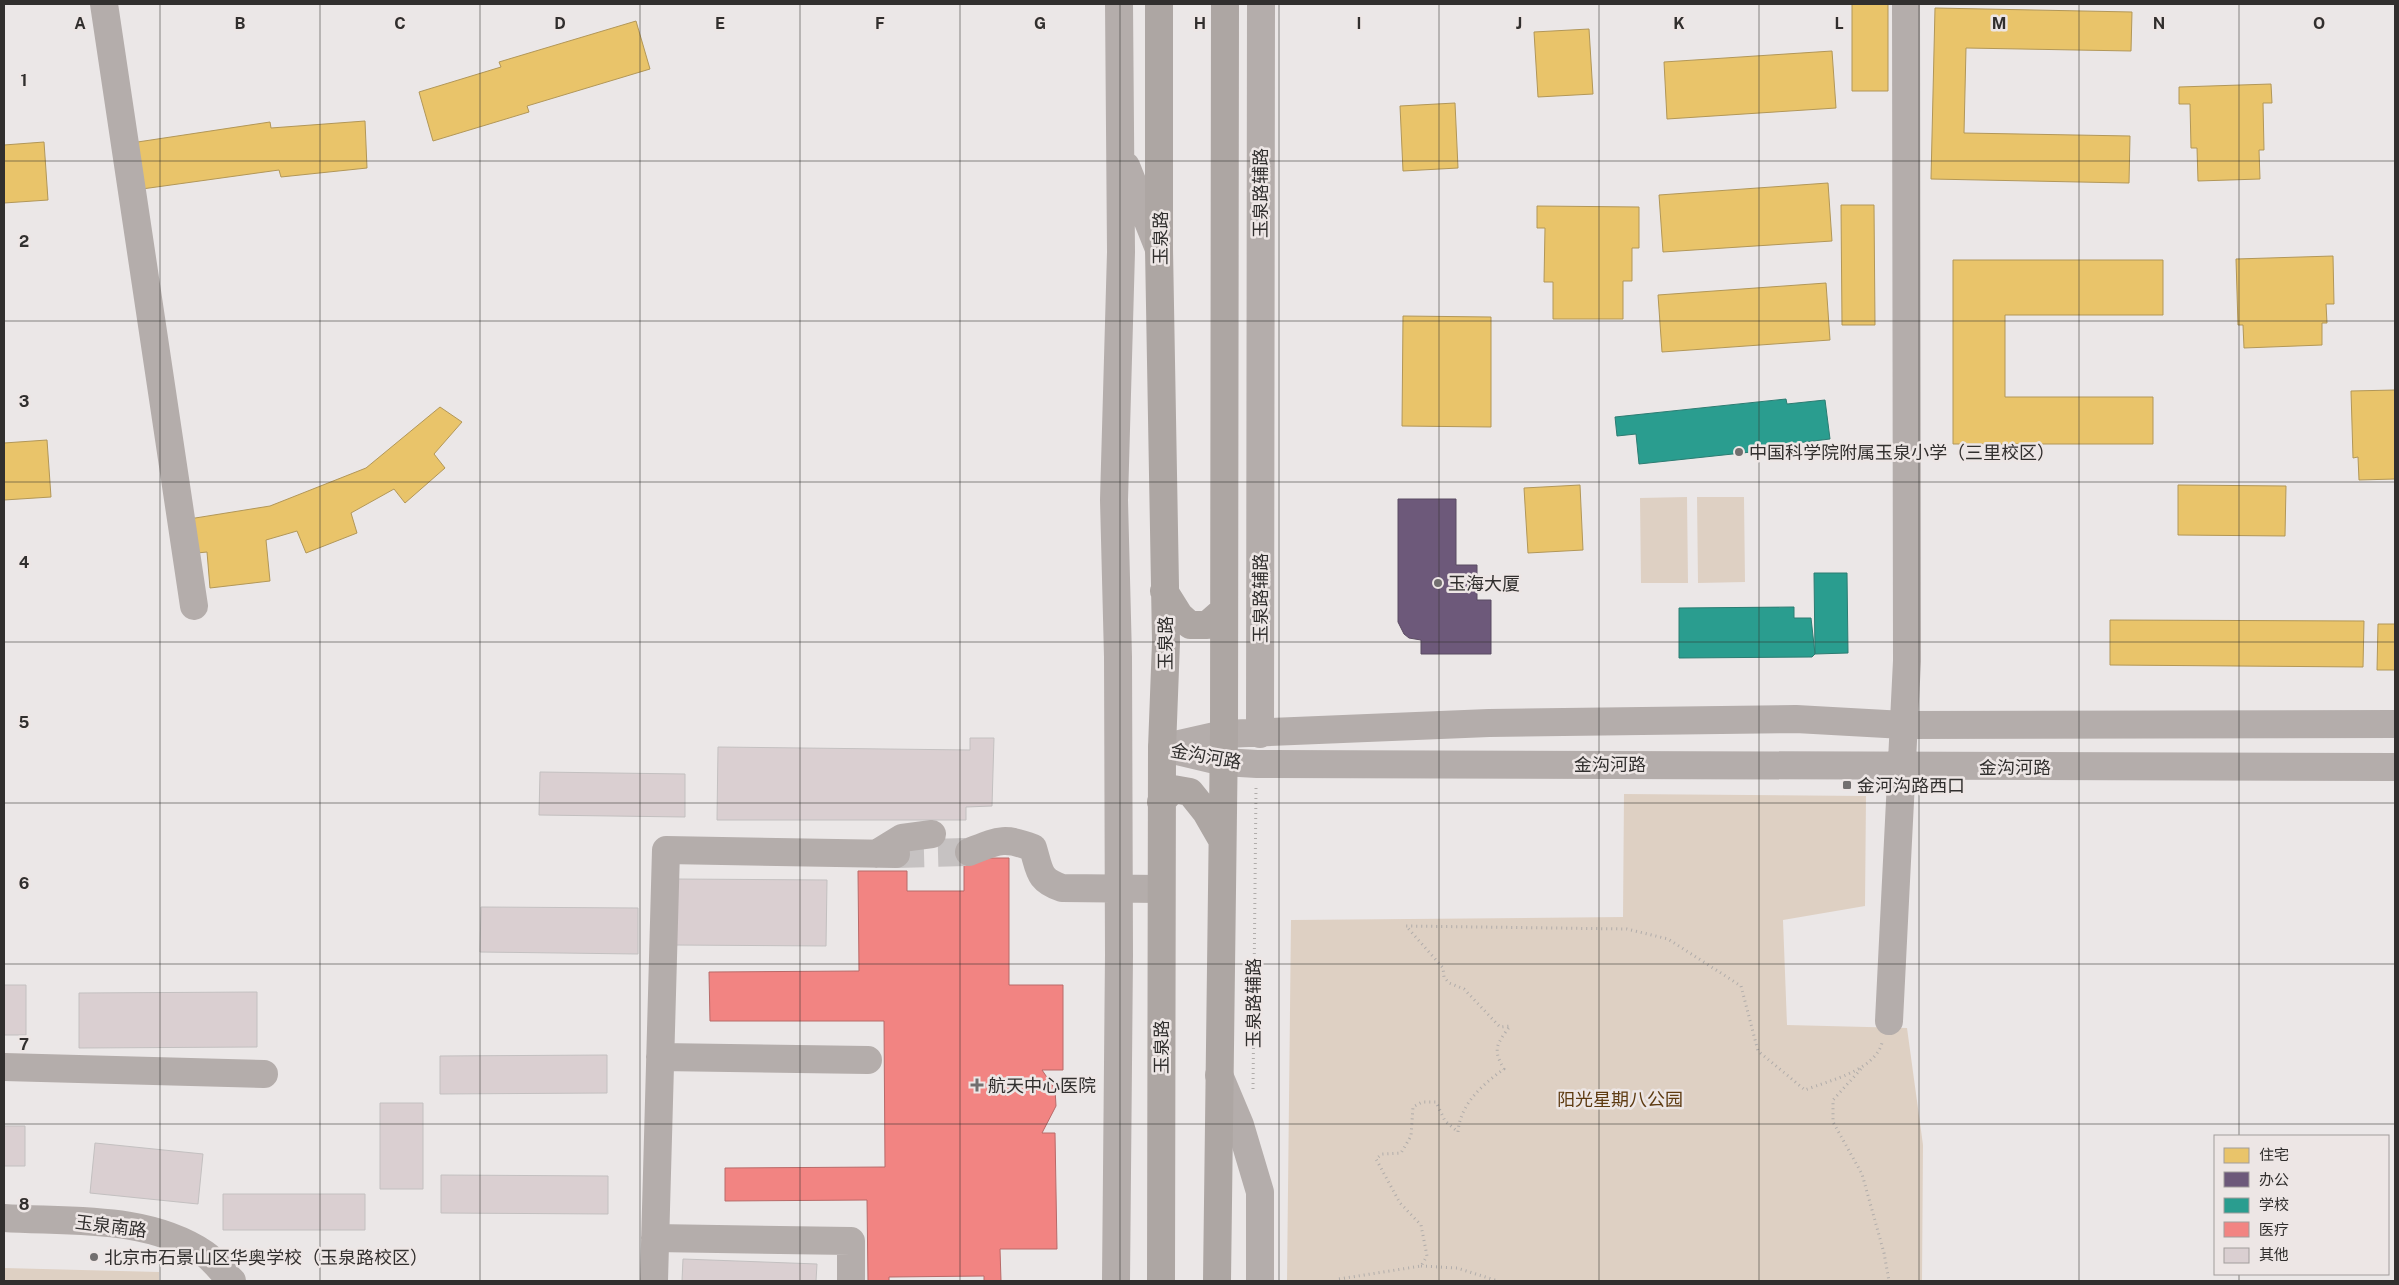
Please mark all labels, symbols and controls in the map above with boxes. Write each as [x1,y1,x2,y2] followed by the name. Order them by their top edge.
[74,14,86,33] text: A
[235,14,246,33] text: B
[394,14,406,33] text: C
[554,14,566,33] text: D
[715,14,725,33] text: E
[875,14,885,33] text: F
[1034,14,1046,33] text: G
[1194,14,1206,33] text: H
[1357,14,1361,33] text: I
[1516,14,1522,33] text: J
[1673,14,1685,33] text: K
[1834,14,1844,33] text: L
[1992,14,2006,33] text: M
[2153,14,2165,33] text: N
[2313,14,2325,33] text: O
[21,71,27,90] text: 1
[1250,148,1271,238] street label: 玉泉路辅路
[1150,211,1171,265] street label: 玉泉路
[19,232,29,251] text: 2
[19,392,29,411] text: 3
[1749,442,2055,463] place label: 中国科学院附属玉泉小学（三里校区）
[1733,446,1745,458] marker: 中国科学院附属玉泉小学（三里校区）
[19,553,30,572] text: 4
[1250,553,1271,643] street label: 玉泉路辅路
[1448,573,1520,594] place label: 玉海大厦
[1432,577,1444,589] marker: 玉海大厦
[1155,616,1176,670] street label: 玉泉路
[19,713,30,732] text: 5
[1169,739,1243,773] street label: 金沟河路
[1574,754,1646,775] street label: 金沟河路
[1979,757,2051,778] street label: 金沟河路
[1857,775,1965,796] place label: 金河沟路西口
[1841,779,1853,791] marker: 金河沟路西口
[19,874,29,893] text: 6
[1243,958,1264,1048] street label: 玉泉路辅路
[1151,1020,1172,1074] street label: 玉泉路
[19,1035,29,1054] text: 7
[988,1075,1096,1096] place label: 航天中心医院
[970,1078,984,1092] marker: 航天中心医院
[1557,1089,1683,1110] park label: 阳光星期八公园
[2214,1135,2389,1275] legend
[2259,1146,2289,1163] text: 住宅
[2259,1171,2289,1188] text: 办公
[19,1195,30,1214] text: 8
[2259,1196,2289,1213] text: 学校
[74,1211,148,1241] street label: 玉泉南路
[2259,1221,2289,1238] text: 医疗
[2259,1246,2289,1263] text: 其他
[104,1247,428,1268] place label: 北京市石景山区华奥学校（玉泉路校区）
[88,1251,100,1263] marker: 北京市石景山区华奥学校（玉泉路校区）

